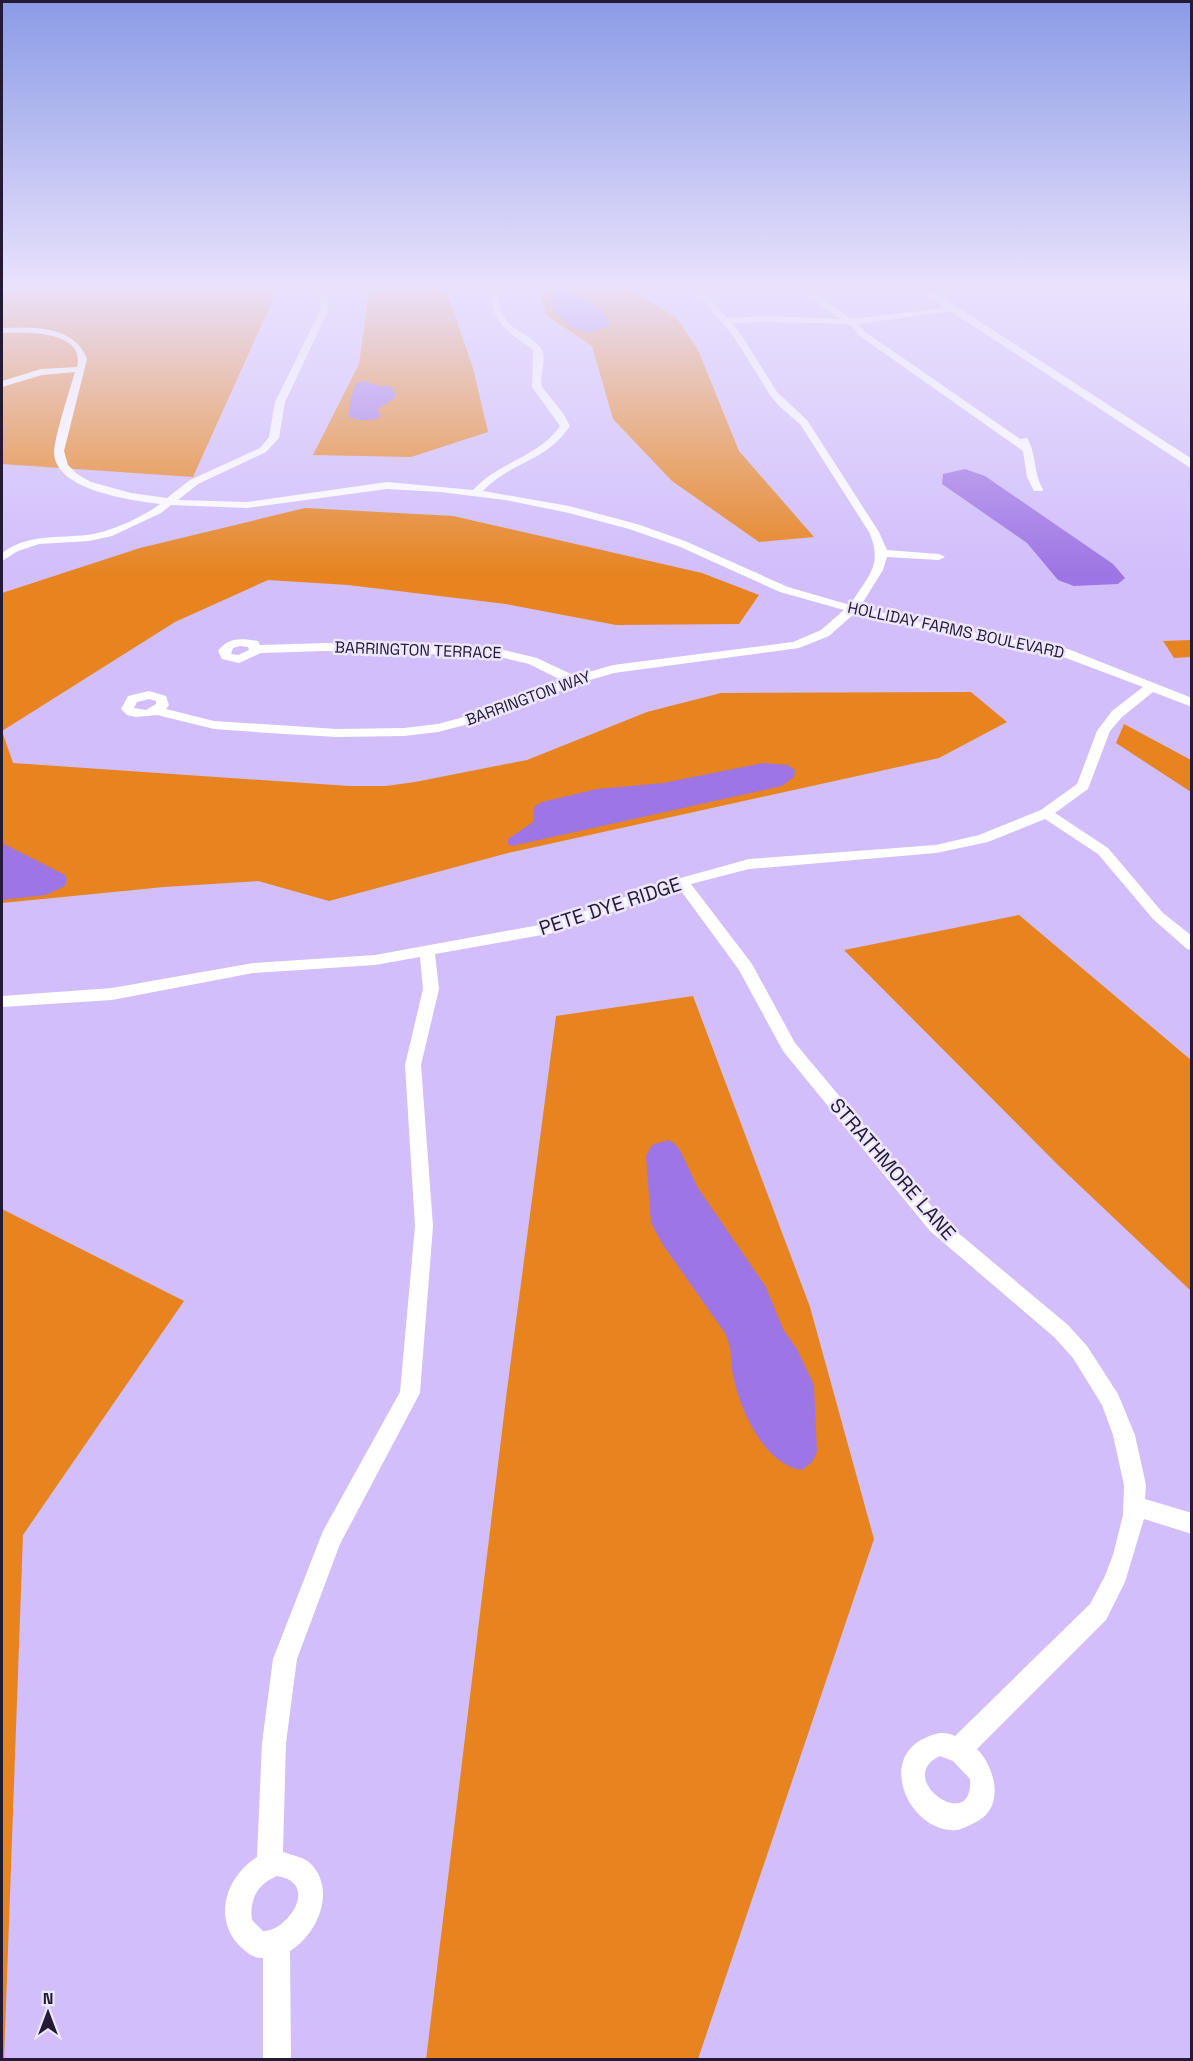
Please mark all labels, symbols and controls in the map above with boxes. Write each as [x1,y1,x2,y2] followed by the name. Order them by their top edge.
[846,597,1066,663] street label: HOLLIDAY FARMS BOULEVARD
[334,637,502,663] street label: BARRINGTON TERRACE
[462,665,594,730] street label: BARRINGTON WAY
[536,871,684,941] street label: PETE DYE RIDGE
[824,1093,962,1245] street label: STRATHMORE LANE
[18,1983,78,2043] north arrow
[43,1988,53,2009] text: N

